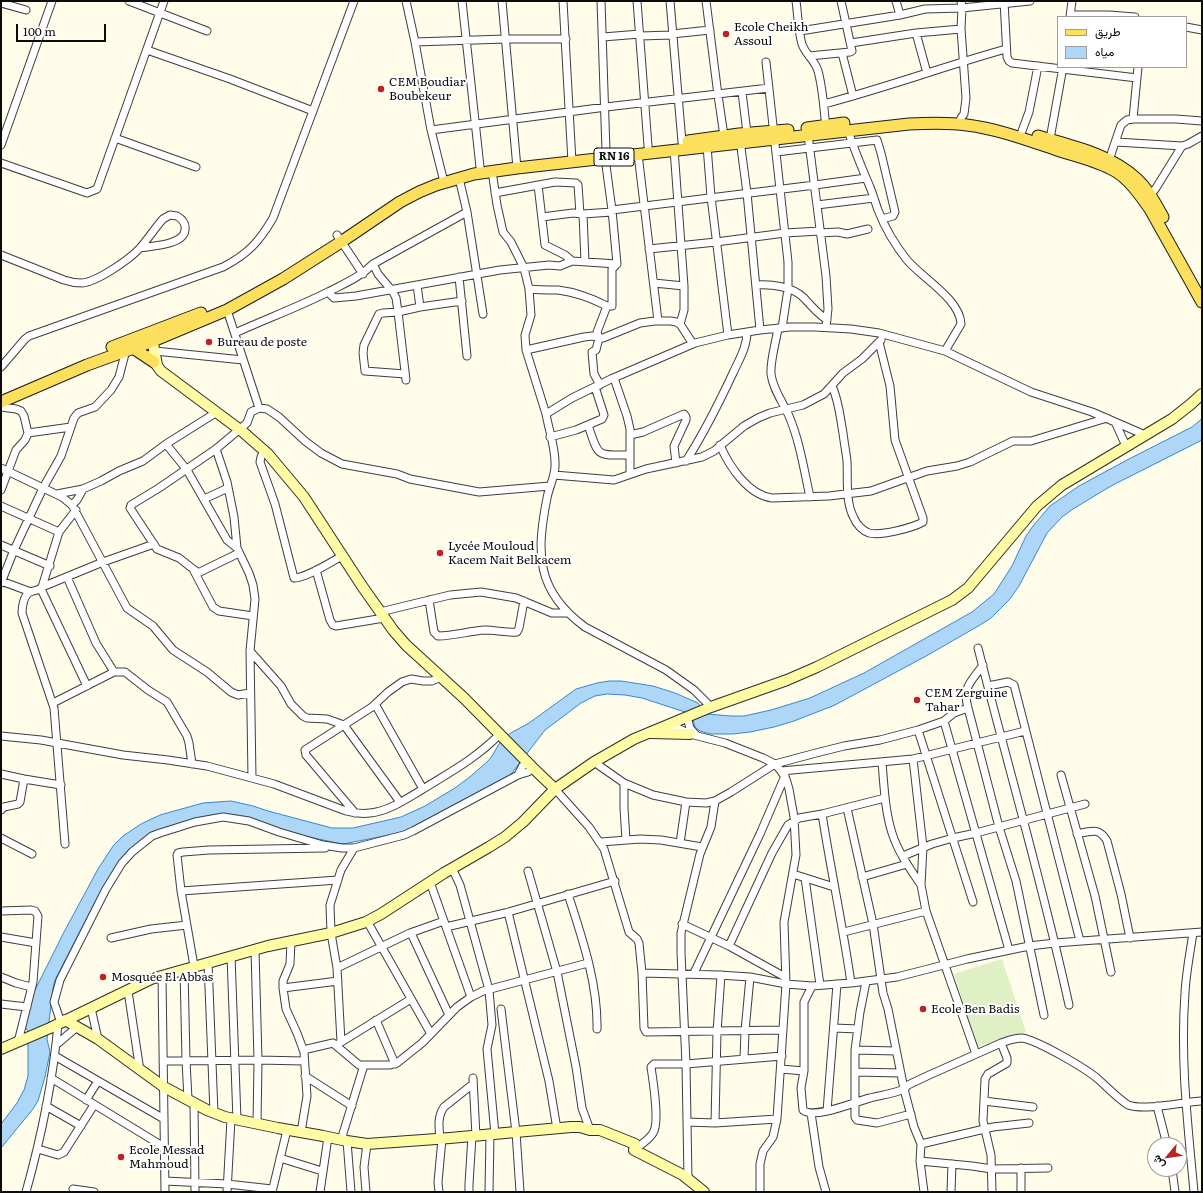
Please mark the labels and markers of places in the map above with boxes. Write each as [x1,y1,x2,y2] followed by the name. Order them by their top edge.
[734,20,809,48] place label: Ecole Cheikh Assoul
[721,29,731,39] marker: Ecole Cheikh Assoul
[389,75,465,103] place label: CEM Boudiar Boubekeur
[376,84,386,94] marker: CEM Boudiar Boubekeur
[217,335,307,349] place label: Bureau de poste
[204,337,214,347] marker: Bureau de poste
[448,539,571,567] place label: Lycée Mouloud Kacem Nait Belkacem
[435,548,445,558] marker: Lycée Mouloud Kacem Nait Belkacem
[925,686,1008,714] place label: CEM Zerguine Tahar
[912,695,922,705] marker: CEM Zerguine Tahar
[111,970,213,984] place label: Mosquée El Abbas
[98,972,108,982] marker: Mosquée El Abbas
[931,1002,1019,1016] place label: Ecole Ben Badis
[918,1004,928,1014] marker: Ecole Ben Badis
[129,1143,204,1171] place label: Ecole Messad Mahmoud
[116,1152,126,1162] marker: Ecole Messad Mahmoud

